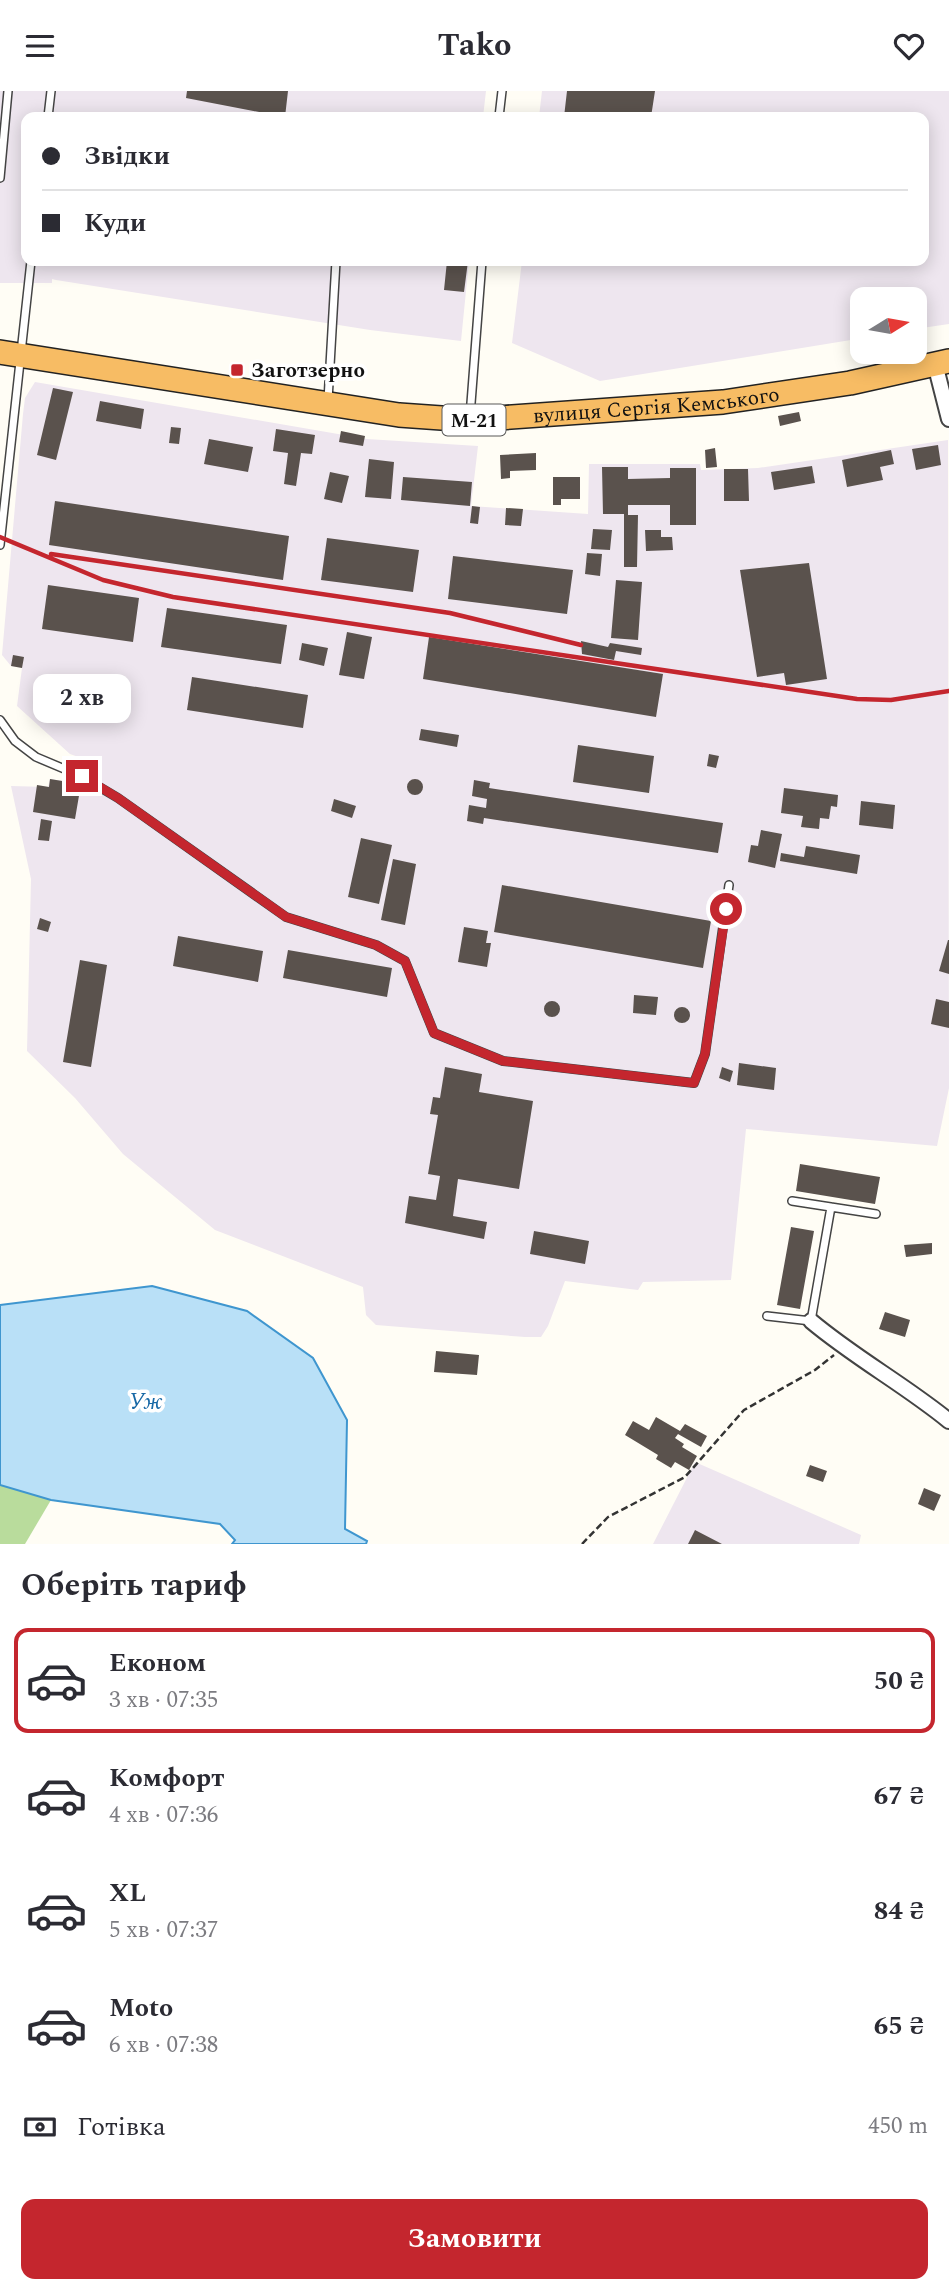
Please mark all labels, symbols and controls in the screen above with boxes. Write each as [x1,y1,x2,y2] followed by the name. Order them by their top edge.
[437,21,512,70] text: Tako
[21,27,59,65] icon: menu
[890,27,928,65] icon: heart
[84,136,170,176] text: Звідки
[84,203,146,243] text: Куди
[850,287,928,364] north arrow
[850,287,927,364] map controls
[251,355,365,387] place label: Заготзерно
[229,362,245,378] marker: Заготзерно
[532,379,782,432] street label: вулиця Сергія Кемського
[442,405,505,435] road number: М-21
[33,675,131,723] callout: 2 хв
[60,681,104,716] text: 2 хв
[66,760,98,792] route end
[710,893,742,925] route start
[129,1385,163,1420] water label: Уж
[21,1561,247,1610] text: Оберіть тариф
[109,1643,206,1683] text: Економ
[25,1649,88,1712] icon: car
[874,1661,924,1701] text: 50 ₴
[109,1683,218,1718] text: 3 хв · 07:35
[109,1758,224,1798] text: Комфорт
[25,1764,88,1827] icon: car
[874,1776,924,1816] text: 67 ₴
[109,1798,218,1833] text: 4 хв · 07:36
[109,1873,146,1913] text: XL
[25,1879,88,1942] icon: car
[874,1891,924,1931] text: 84 ₴
[109,1913,218,1948] text: 5 хв · 07:37
[109,1988,173,2028] text: Moto
[25,1994,88,2057] icon: car
[874,2006,924,2046] text: 65 ₴
[109,2028,218,2063] text: 6 хв · 07:38
[77,2107,166,2147] text: Готівка
[21,2108,59,2146] icon: cash
[868,2109,928,2144] text: 450 m
[21,2199,928,2279] button: Замовити

